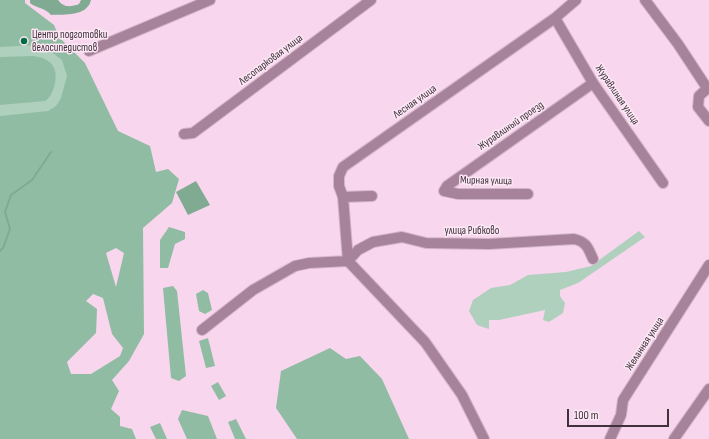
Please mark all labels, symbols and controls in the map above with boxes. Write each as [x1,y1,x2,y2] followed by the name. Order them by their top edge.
[32,28,107,54] place label: Центр подготовки велосипедистов
[236,32,306,88] street label: Лесопарковая улица
[19,36,29,46] marker: Центр подготовки велосипедистов
[592,63,642,127] street label: Журавлиная улица
[391,82,439,122] street label: Лесная улица
[476,98,546,154] street label: Журавлиный проезд
[460,174,512,188] street label: Мирная улица
[445,224,499,238] street label: улица Рибково
[623,315,667,373] street label: Желанная улица
[569,401,671,427] scale bar
[574,408,599,423] text: 100 m

